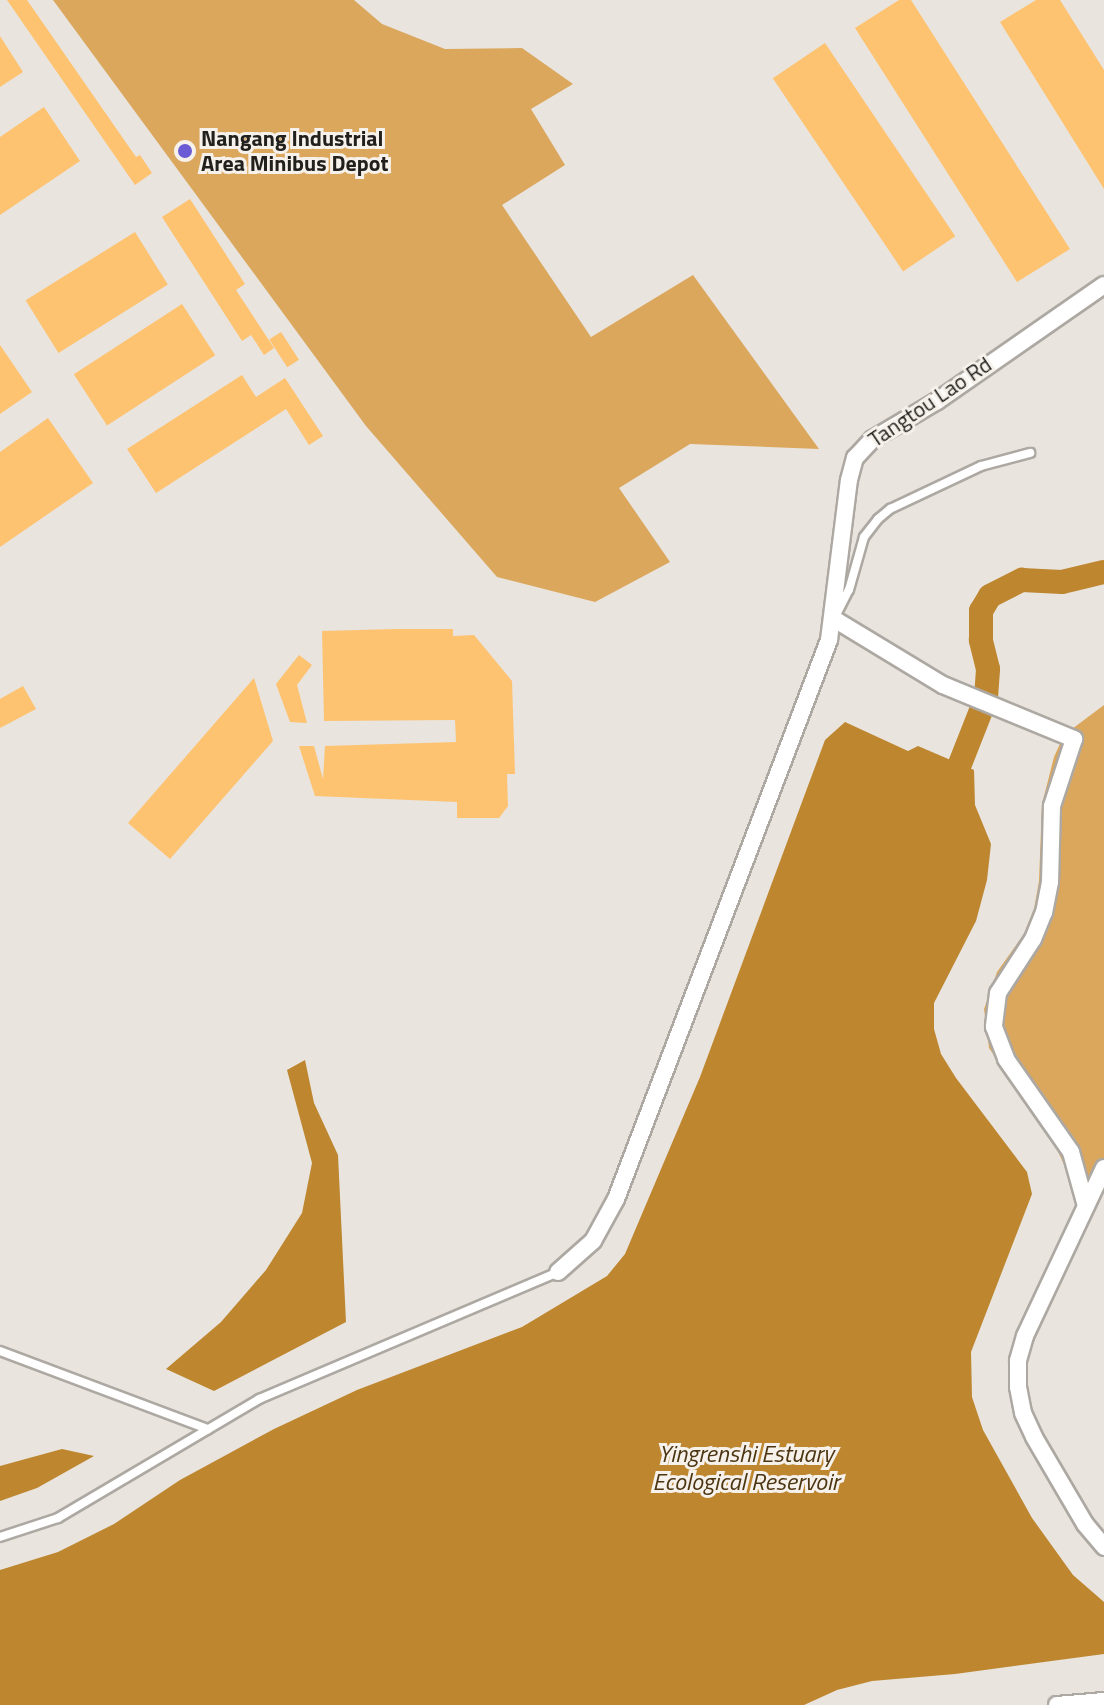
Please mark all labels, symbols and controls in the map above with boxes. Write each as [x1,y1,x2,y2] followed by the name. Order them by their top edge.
[201,125,388,176] place label: Nangang Industrial Area Minibus Depot
[176,142,194,160] marker: Nangang Industrial Area Minibus Depot
[863,351,997,453] street label: Tangtou Lao Rd
[653,1440,839,1496] water label: Yingrenshi Estuary Ecological Reservoir

